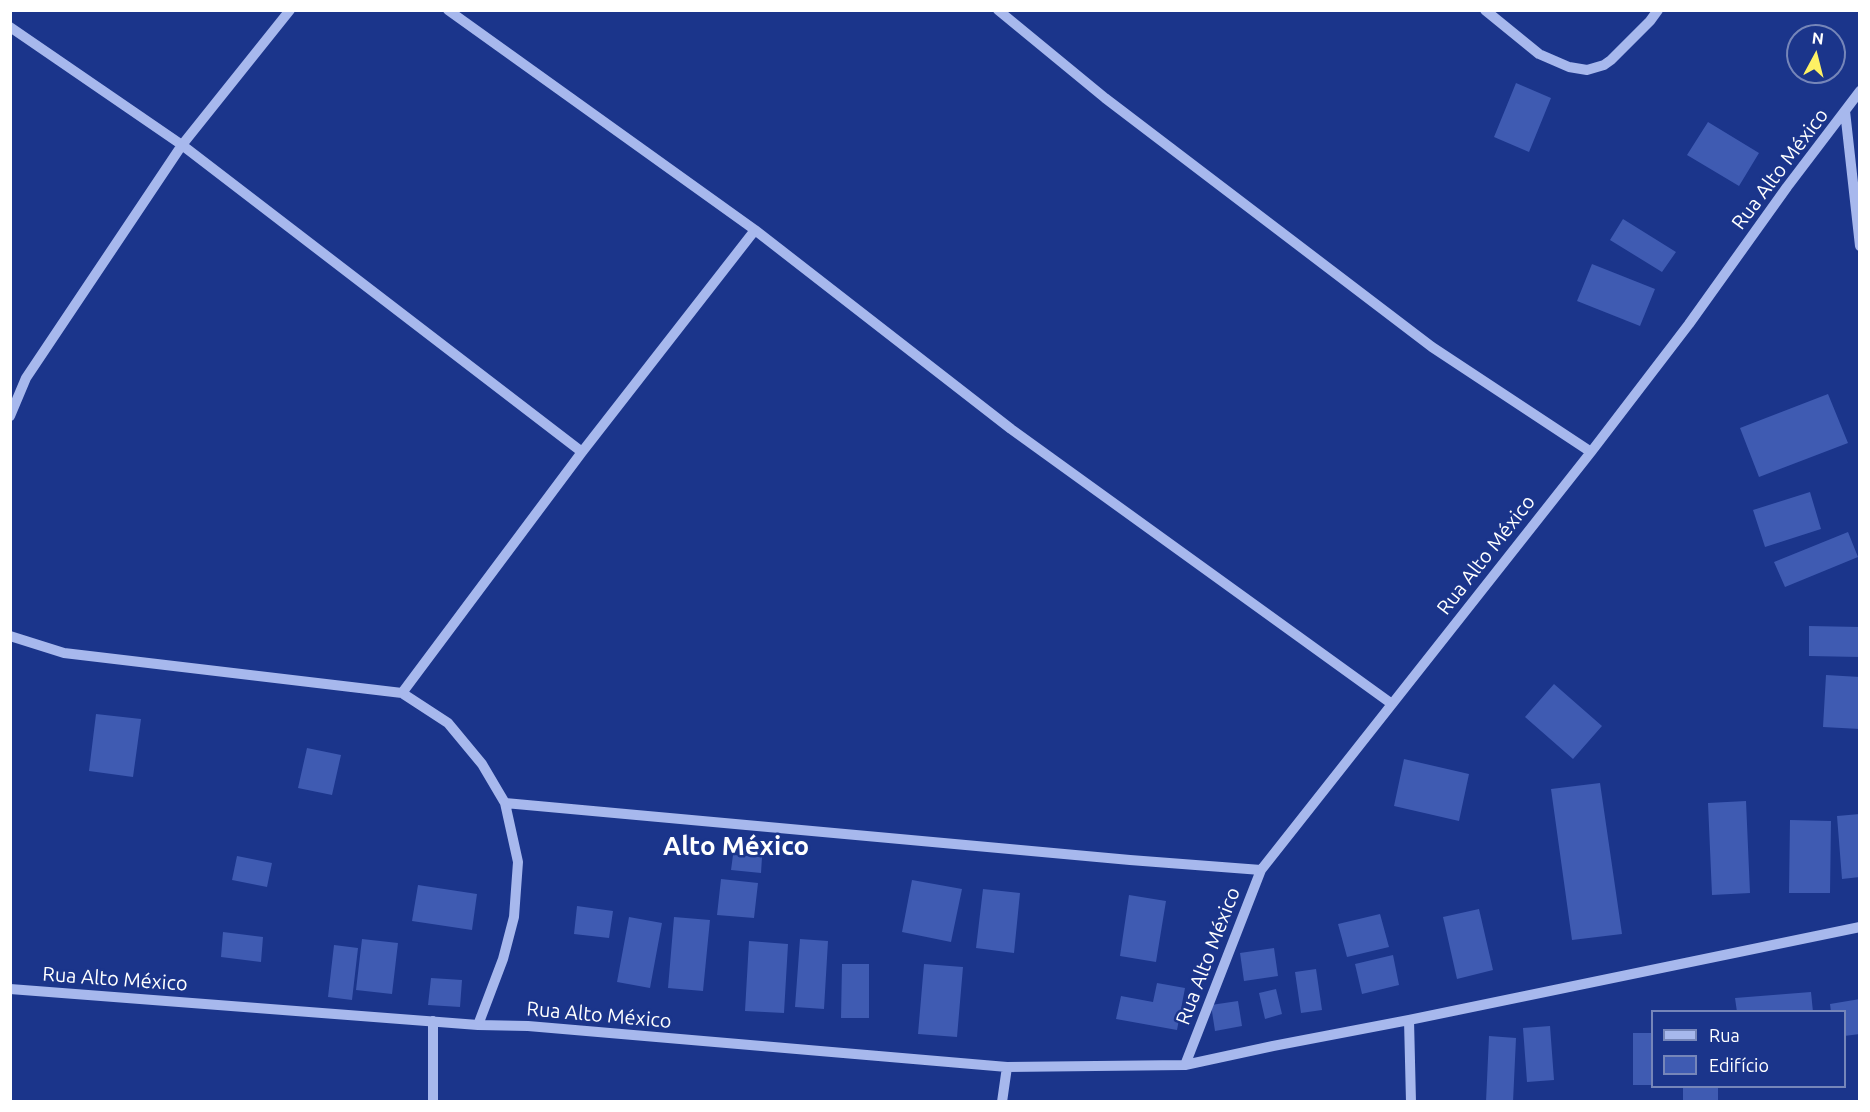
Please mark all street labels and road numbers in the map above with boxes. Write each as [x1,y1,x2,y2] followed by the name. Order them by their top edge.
[1727,104,1833,234] street label: Rua Alto México
[1432,490,1540,620] street label: Rua Alto México
[1171,884,1245,1028] street label: Rua Alto México
[42,962,188,996] street label: Rua Alto México
[526,997,672,1033] street label: Rua Alto México

